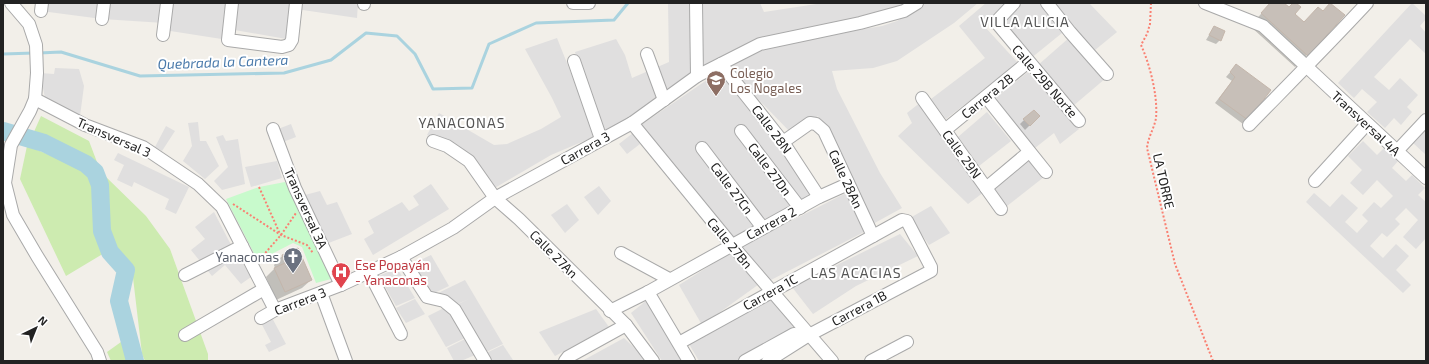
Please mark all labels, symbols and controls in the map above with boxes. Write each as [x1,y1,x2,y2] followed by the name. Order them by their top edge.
[980,13,1070,30] district label: VILLA ALICIA
[1009,41,1081,121] street label: Calle 29B Norte
[157,51,289,72] water label: Quebrada la Cantera
[730,65,802,96] place label: Colegio Los Nogales
[705,69,727,97] school or university icon: Colegio Los Nogales
[958,70,1016,122] street label: Carrera 2B
[1328,87,1404,159] street label: Transversal 4A
[749,102,795,156] street label: Calle 28N
[75,114,153,160] street label: Transversal 3
[418,114,506,131] district label: YANACONAS
[939,127,985,181] street label: Calle 29N
[557,128,613,168] street label: Carrera 3
[745,139,795,199] street label: Calle 27Dn
[825,147,867,211] street label: Calle 28An
[1150,152,1178,210] street label: LA TORRE
[707,159,757,217] street label: Calle 27Cn
[281,165,331,251] street label: Transversal 3A
[743,203,799,243] street label: Carrera 2
[704,214,756,272] street label: Calle 27Bn
[527,227,581,281] street label: Calle 27An
[282,246,304,274] church icon: Yanaconas
[216,249,279,265] place label: Yanaconas
[355,257,430,288] place label: Ese Popayán - Yanaconas
[330,261,352,289] hospital icon: Ese Popayán - Yanaconas
[810,264,902,281] district label: LAS ACACIAS
[740,271,800,313] street label: Carrera 1C
[272,284,328,318] street label: Carrera 3
[829,287,889,329] street label: Carrera 1B
[16,308,56,348] north arrow
[36,313,51,328] text: N

